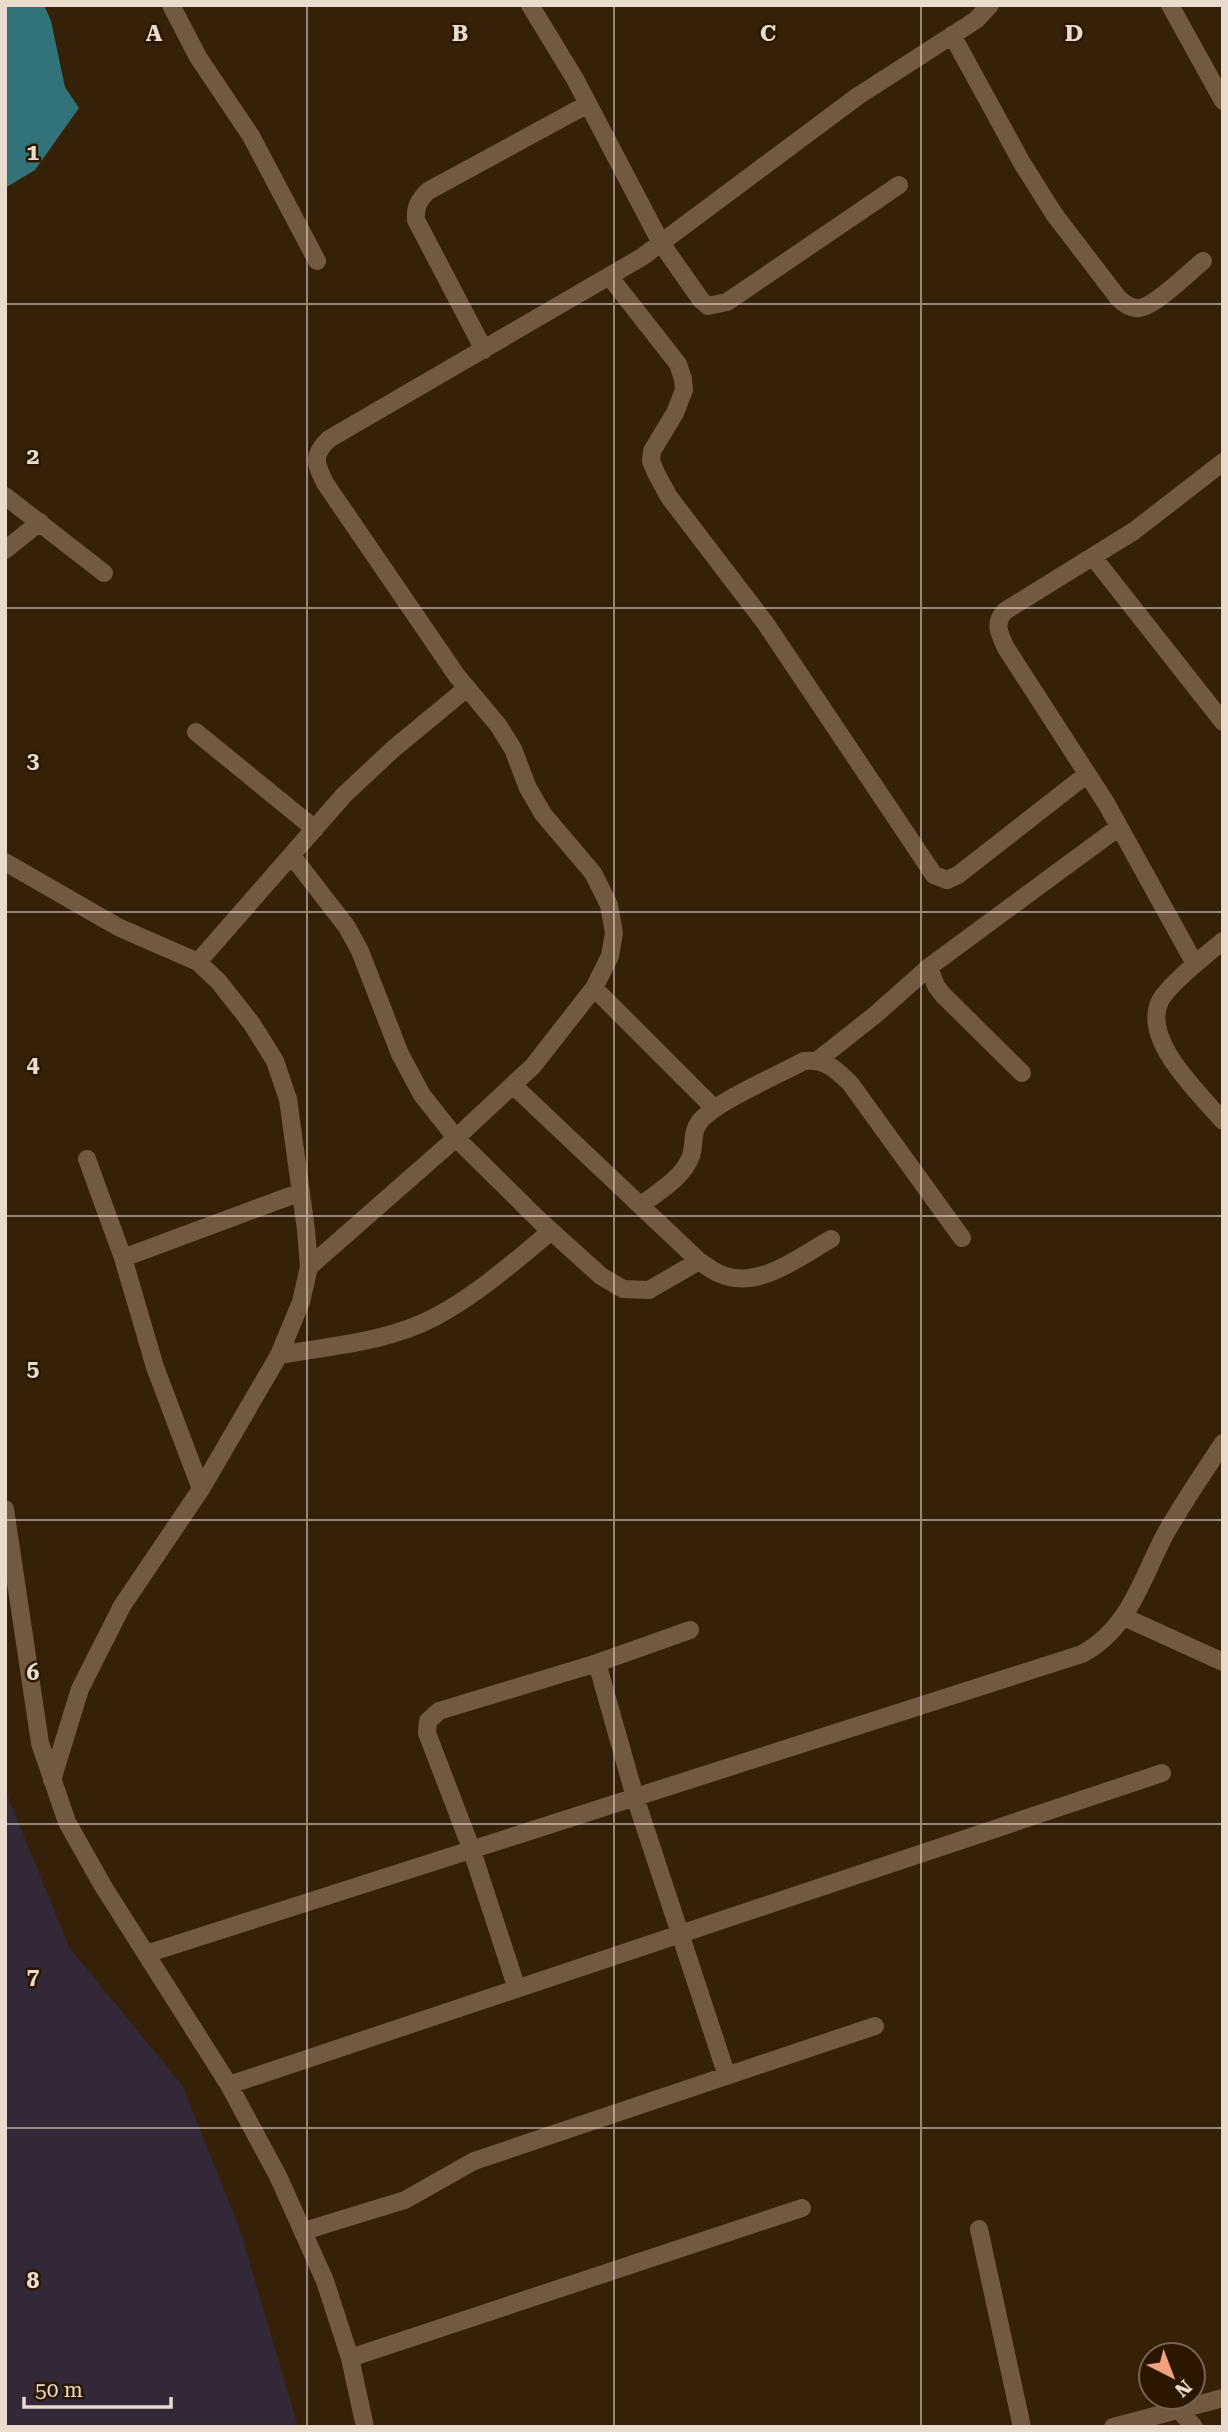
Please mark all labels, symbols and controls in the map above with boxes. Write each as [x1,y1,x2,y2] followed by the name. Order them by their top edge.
[146,20,163,47] text: A
[452,20,468,47] text: B
[760,20,776,47] text: C
[1065,20,1083,47] text: D
[27,139,40,166] text: 1
[27,443,39,470] text: 2
[27,747,40,774] text: 3
[27,1051,40,1078] text: 4
[27,1355,40,1382] text: 5
[27,1659,40,1686] text: 6
[27,1963,40,1990] text: 7
[27,2267,40,2294] text: 8
[1137,2341,1207,2411] north arrow
[24,2366,172,2410] scale bar
[1170,2375,1196,2402] text: N
[35,2378,83,2402] text: 50 m

